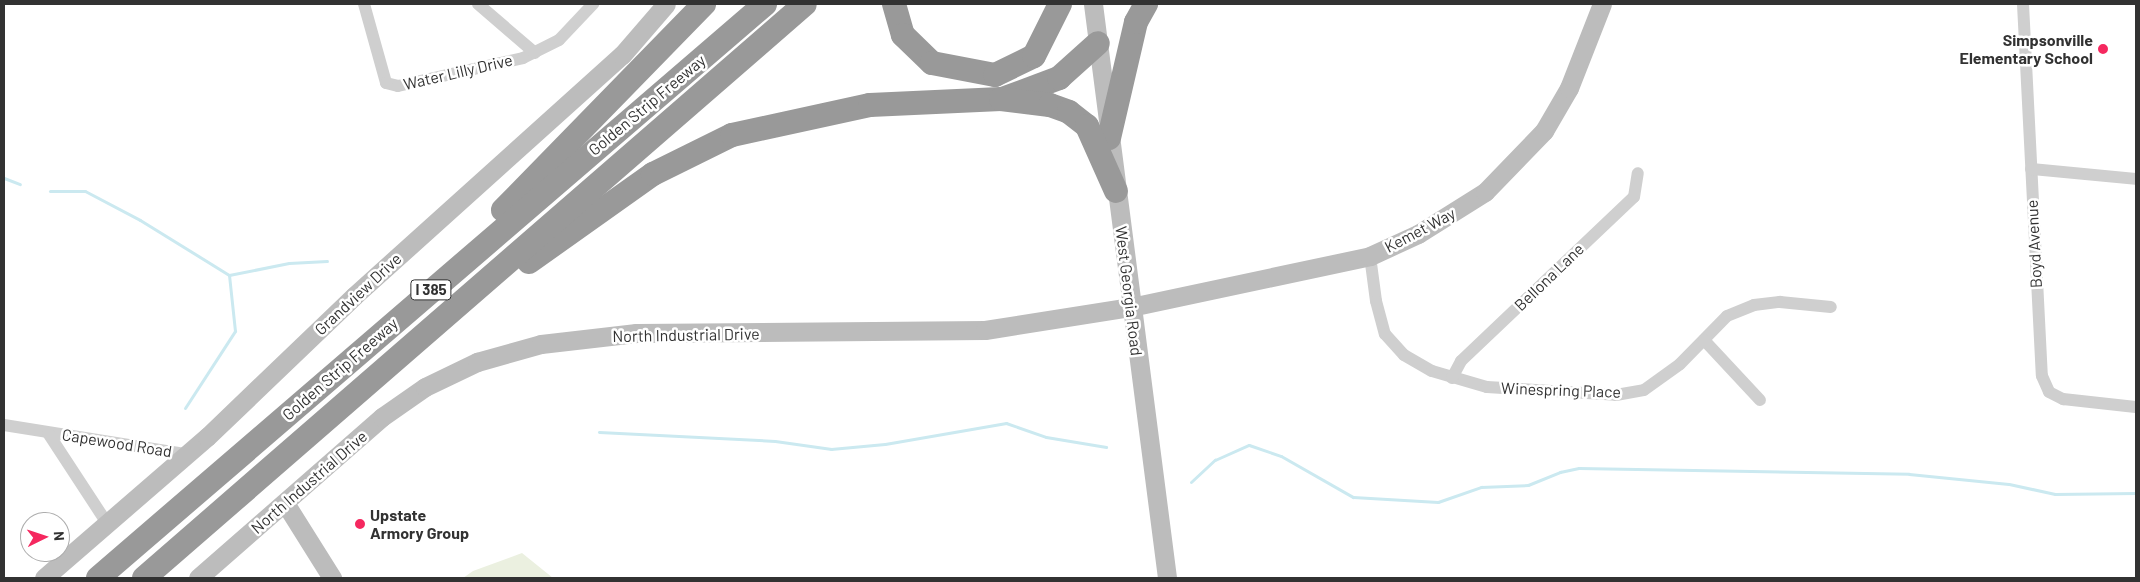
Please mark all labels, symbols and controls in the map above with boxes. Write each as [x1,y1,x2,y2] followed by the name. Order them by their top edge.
[1960,30,2093,68] place label: Simpsonville Elementary School
[2097,43,2109,55] marker: Simpsonville Elementary School
[402,50,514,94] street label: Water Lilly Drive
[585,51,709,159] street label: Golden Strip Freeway
[2022,199,2046,289] street label: Boyd Avenue
[1381,203,1459,257] street label: Kemet Way
[1112,225,1146,357] street label: West Georgia Road
[1510,239,1588,315] street label: Bellona Lane
[311,249,405,339] street label: Grandview Drive
[410,278,452,302] road number: I 385
[278,314,402,424] street label: Golden Strip Freeway
[612,324,760,346] street label: North Industrial Drive
[1501,378,1621,402] street label: Winespring Place
[61,425,173,461] street label: Capewood Road
[247,426,371,538] street label: North Industrial Drive
[370,505,469,543] place label: Upstate Armory Group
[20,512,70,562] north arrow
[354,518,366,530] marker: Upstate Armory Group
[51,531,68,541] text: N

